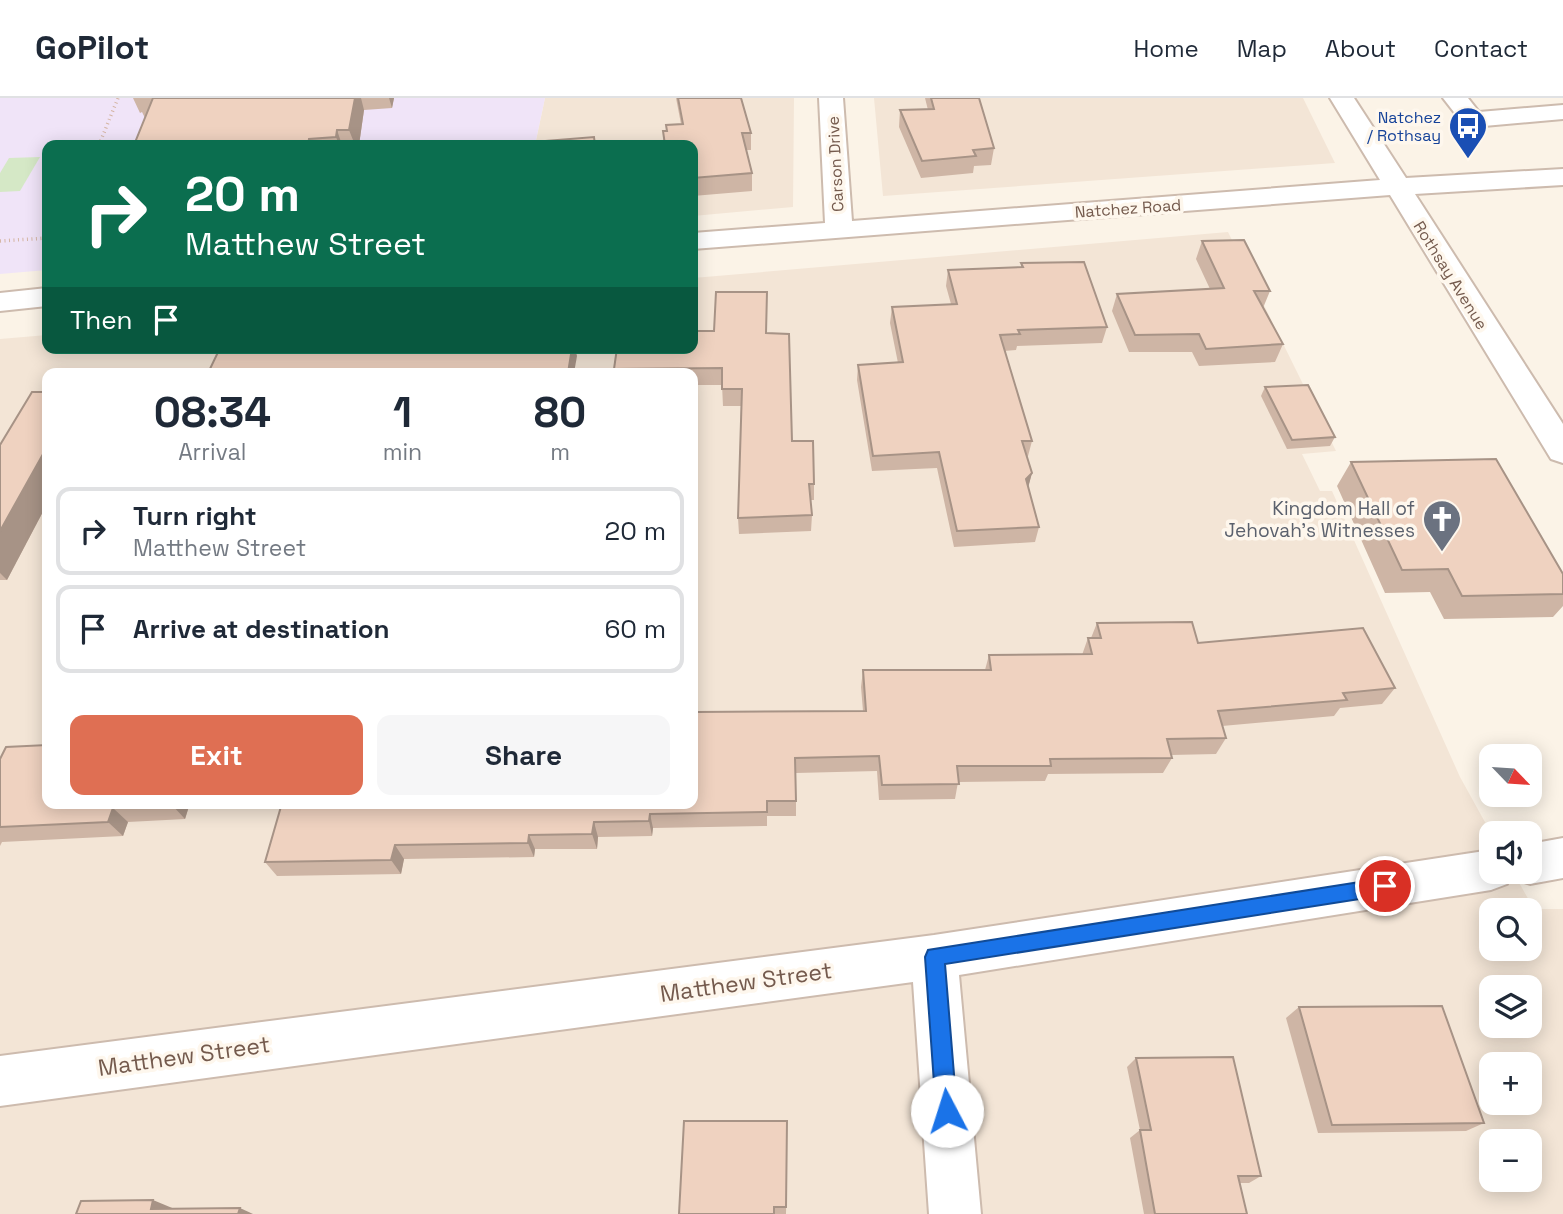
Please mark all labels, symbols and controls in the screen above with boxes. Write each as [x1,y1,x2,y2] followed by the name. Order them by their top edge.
[35,27,149,69] text: GoPilot
[1133,33,1199,64] text: Home
[1237,33,1287,64] text: Map
[1325,33,1396,64] text: About
[1434,33,1528,64] text: Contact
[1447,105,1489,160] bus stop icon: Natchez / Rothsay
[1367,107,1441,146] place label: Natchez / Rothsay
[823,116,848,212] street label: Carson Drive
[185,163,300,225] text: 20 m
[70,168,161,259] icon: right
[1074,194,1182,223] street label: Natchez Road
[1409,217,1492,334] street label: Rothsay Avenue
[185,224,426,264] text: Matthew Street
[147,301,185,339] icon: arrive
[70,303,133,337] text: Then
[154,386,271,439] text: 08:34
[393,386,412,439] text: 1
[534,386,586,439] text: 80
[178,437,247,467] text: Arrival
[383,437,422,467] text: min
[550,437,570,467] text: m
[1224,496,1415,543] place label: Kingdom Hall of Jehovah's Witnesses
[1421,498,1463,553] church icon: Kingdom Hall of Jehovah's Witnesses
[133,499,257,533] text: Turn right
[74,512,112,550] icon: right
[605,514,666,548] text: 20 m
[133,533,306,563] text: Matthew Street
[74,610,112,648] icon: arrive
[133,612,390,646] text: Arrive at destination
[604,612,666,646] text: 60 m
[70,715,363,795] button: Exit
[377,715,670,795] button: Share
[1479,744,1542,807] north arrow
[1479,744,1542,1192] map controls
[1479,821,1542,884] button: sound
[1355,856,1415,916] pin
[1366,867,1404,905] icon: arrive
[1479,898,1542,961] button: search
[658,955,834,1009] street label: Matthew Street
[1479,975,1542,1038] button: layers
[96,1029,272,1083] street label: Matthew Street
[1479,1052,1542,1115] button: +
[910,1074,984,1148] position arrow
[1479,1129,1542,1192] button: −

